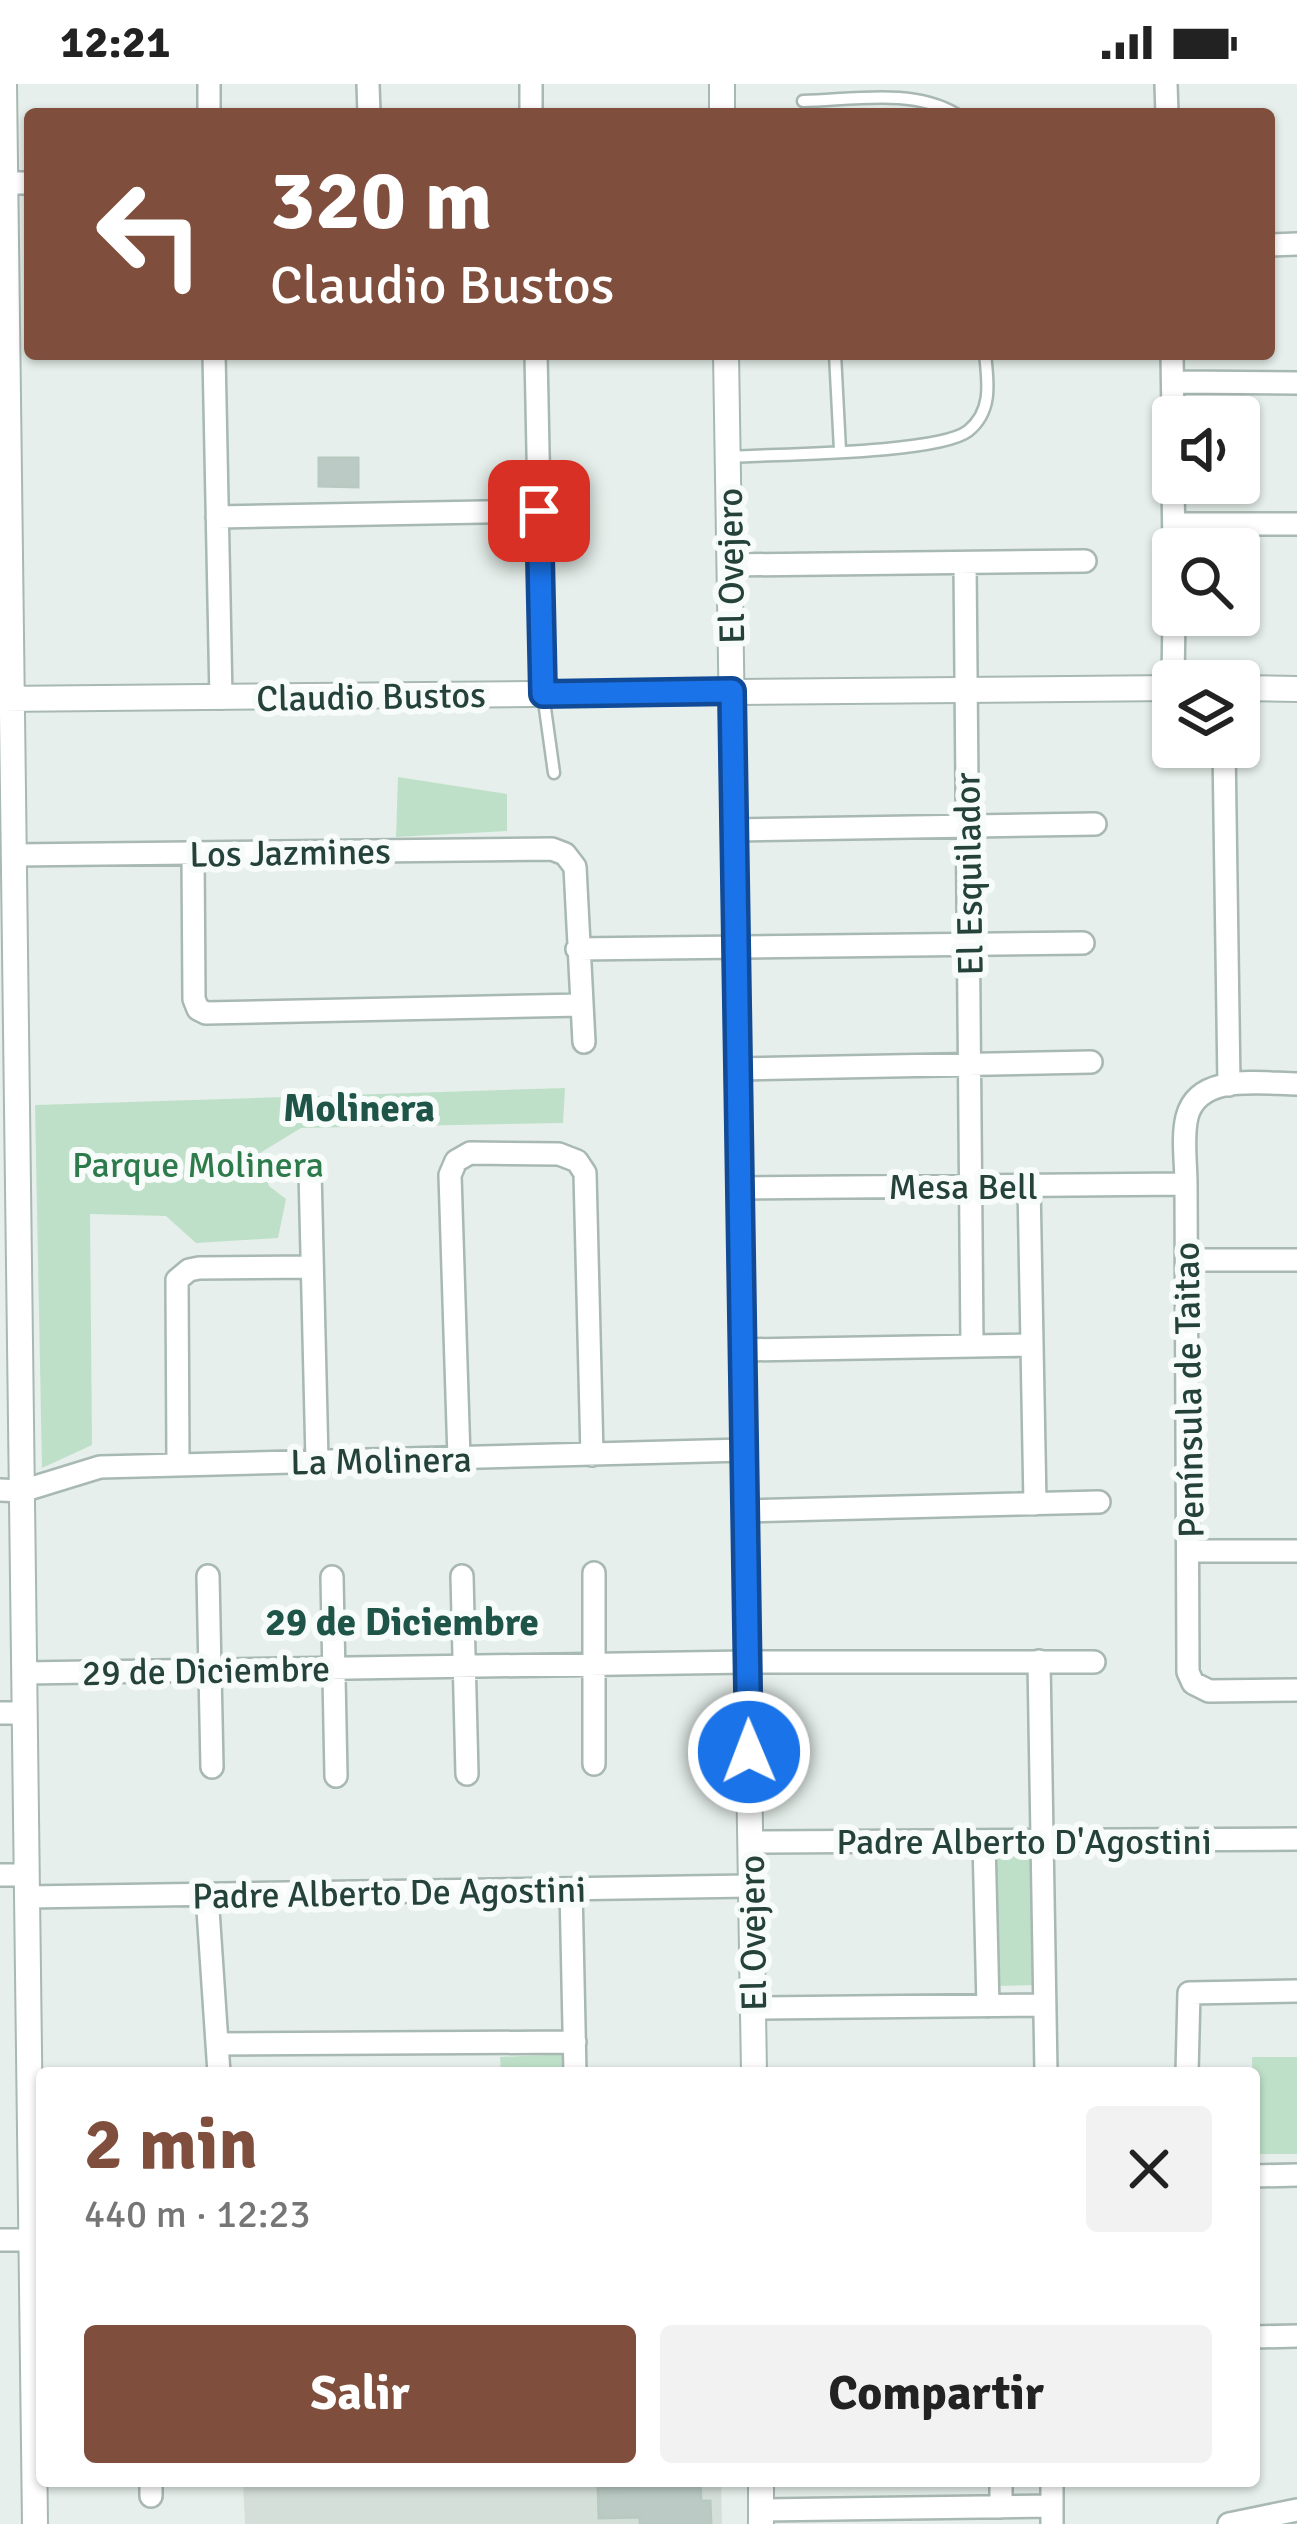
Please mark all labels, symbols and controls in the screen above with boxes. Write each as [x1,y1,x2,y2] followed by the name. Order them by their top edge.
[60,15,170,70] text: 12:21
[270,149,492,253] text: 320 m
[72,156,228,312] icon: left
[270,252,614,319] text: Claudio Bustos
[1152,396,1260,768] map controls
[1152,396,1260,504] button: sound
[488,460,590,562] pin
[506,478,572,544] icon: arrive
[708,488,755,644] street label: El Ovejero
[1152,528,1260,636] button: search
[1152,660,1260,768] button: layers
[256,673,486,722] street label: Claudio Bustos
[945,771,994,976] street label: El Esquilador
[189,829,391,878] street label: Los Jazmines
[283,1084,435,1132] district label: Molinera
[72,1143,324,1188] park label: Parque Molinera
[888,1165,1038,1210] street label: Mesa Bell
[1164,1242,1215,1538] street label: Península de Taitao
[290,1437,472,1486] street label: La Molinera
[265,1598,539,1646] district label: 29 de Diciembre
[82,1647,331,1696] street label: 29 de Diciembre
[686,1689,812,1815] position arrow
[836,1820,1212,1865] street label: Padre Alberto D'Agostini
[730,1855,777,2011] street label: El Ovejero
[192,1868,586,1919] street label: Padre Alberto De Agostini
[84,2100,258,2189] text: 2 min
[1086,2106,1212,2232] button: close
[84,2190,311,2238] text: 440 m · 12:23
[84,2325,636,2463] button: Salir
[660,2325,1212,2463] button: Compartir

